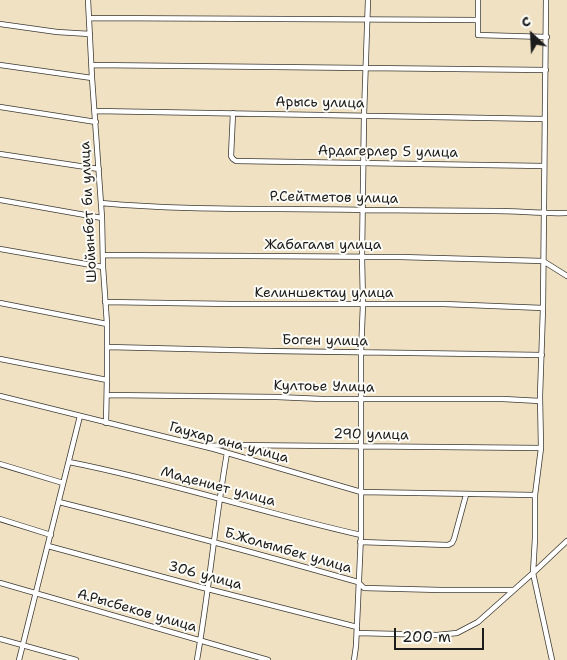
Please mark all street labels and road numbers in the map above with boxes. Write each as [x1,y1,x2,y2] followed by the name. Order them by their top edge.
[275,94,365,112] street label: Арысь улица
[77,141,101,283] street label: Шойынбет би улица
[318,142,458,162] street label: Ардагерлер 5 улица
[270,188,398,208] street label: Р.Сейтметов улица
[265,237,381,253] street label: Жабагалы улица
[254,285,394,301] street label: Келиншектау улица
[282,332,368,350] street label: Боген улица
[273,378,375,396] street label: Култоье Улица
[167,419,291,467] street label: Гаухар ана улица
[333,426,409,444] street label: 290 улица
[159,464,277,510] street label: Мадениет улица
[222,525,354,577] street label: Б.Жолымбек улица
[166,558,244,594] street label: 306 улица
[75,586,199,636] street label: А.Рысбеков улица

